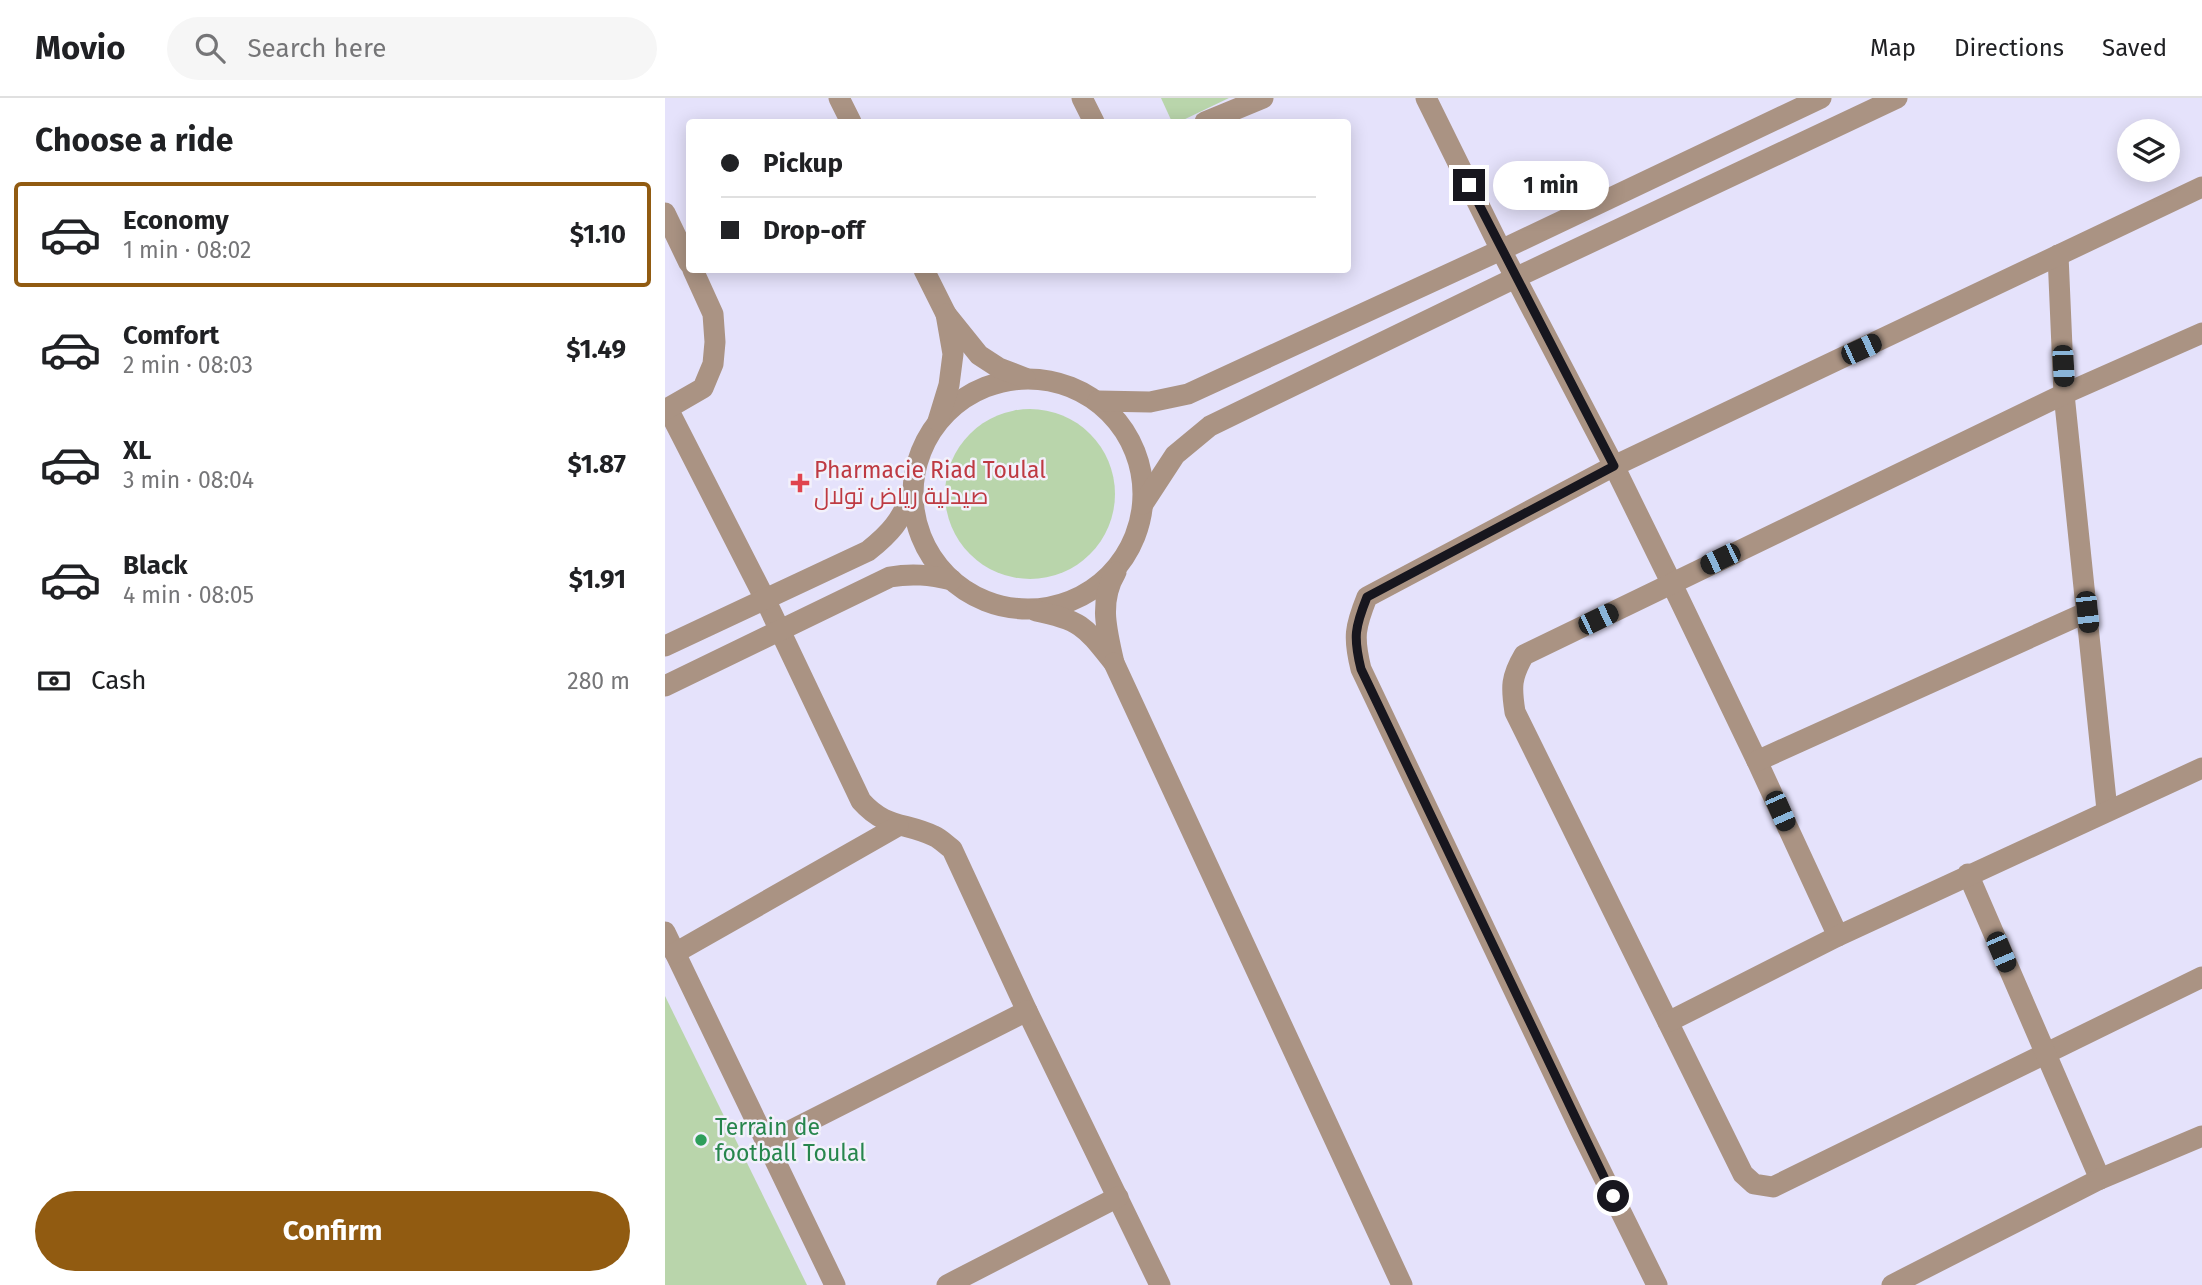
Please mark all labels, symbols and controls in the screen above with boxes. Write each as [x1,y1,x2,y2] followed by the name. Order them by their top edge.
[167,17,657,80] search box
[35,28,125,68] text: Movio
[191,29,229,67] icon: search
[247,33,386,64] text: Search here
[1870,34,1916,62] text: Map
[1954,34,2064,62] text: Directions
[2102,34,2167,62] text: Saved
[2117,119,2180,182] map controls
[2117,119,2180,182] button: layers
[35,121,233,159] text: Choose a ride
[763,148,843,179] text: Pickup
[1493,160,1609,210] callout: 1 min
[1453,169,1485,201] route end
[1523,171,1579,199] text: 1 min
[39,203,102,266] icon: car
[123,205,229,236] text: Economy
[763,215,865,246] text: Drop-off
[570,219,626,250] text: $1.10
[123,236,251,264] text: 1 min · 08:02
[39,318,102,381] icon: car
[123,320,219,351] text: Comfort
[1838,331,1885,367] car
[566,334,626,365] text: $1.49
[2052,344,2075,388] car
[123,351,253,379] text: 2 min · 08:03
[39,433,102,496] icon: car
[123,435,151,466] text: XL
[567,449,626,480] text: $1.87
[814,456,1046,510] place label: Pharmacie Riad Toulal صيدلية رياض تولال
[123,466,254,494] text: 3 min · 08:04
[792,475,808,491] marker: Pharmacie Riad Toulal صيدلية رياض تولال
[1697,540,1744,578] car
[39,548,102,611] icon: car
[123,550,188,581] text: Black
[569,564,626,595] text: $1.91
[123,581,254,609] text: 4 min · 08:05
[2075,590,2100,634] car
[1575,600,1622,638] car
[35,662,73,700] icon: cash
[91,665,147,696] text: Cash
[567,667,630,695] text: 280 m
[1762,788,1799,834] car
[1984,929,2019,975] car
[715,1113,866,1167] place label: Terrain de football Toulal
[693,1132,709,1148] marker: Terrain de football Toulal
[1597,1180,1629,1212] route start
[35,1191,630,1271] button: Confirm

